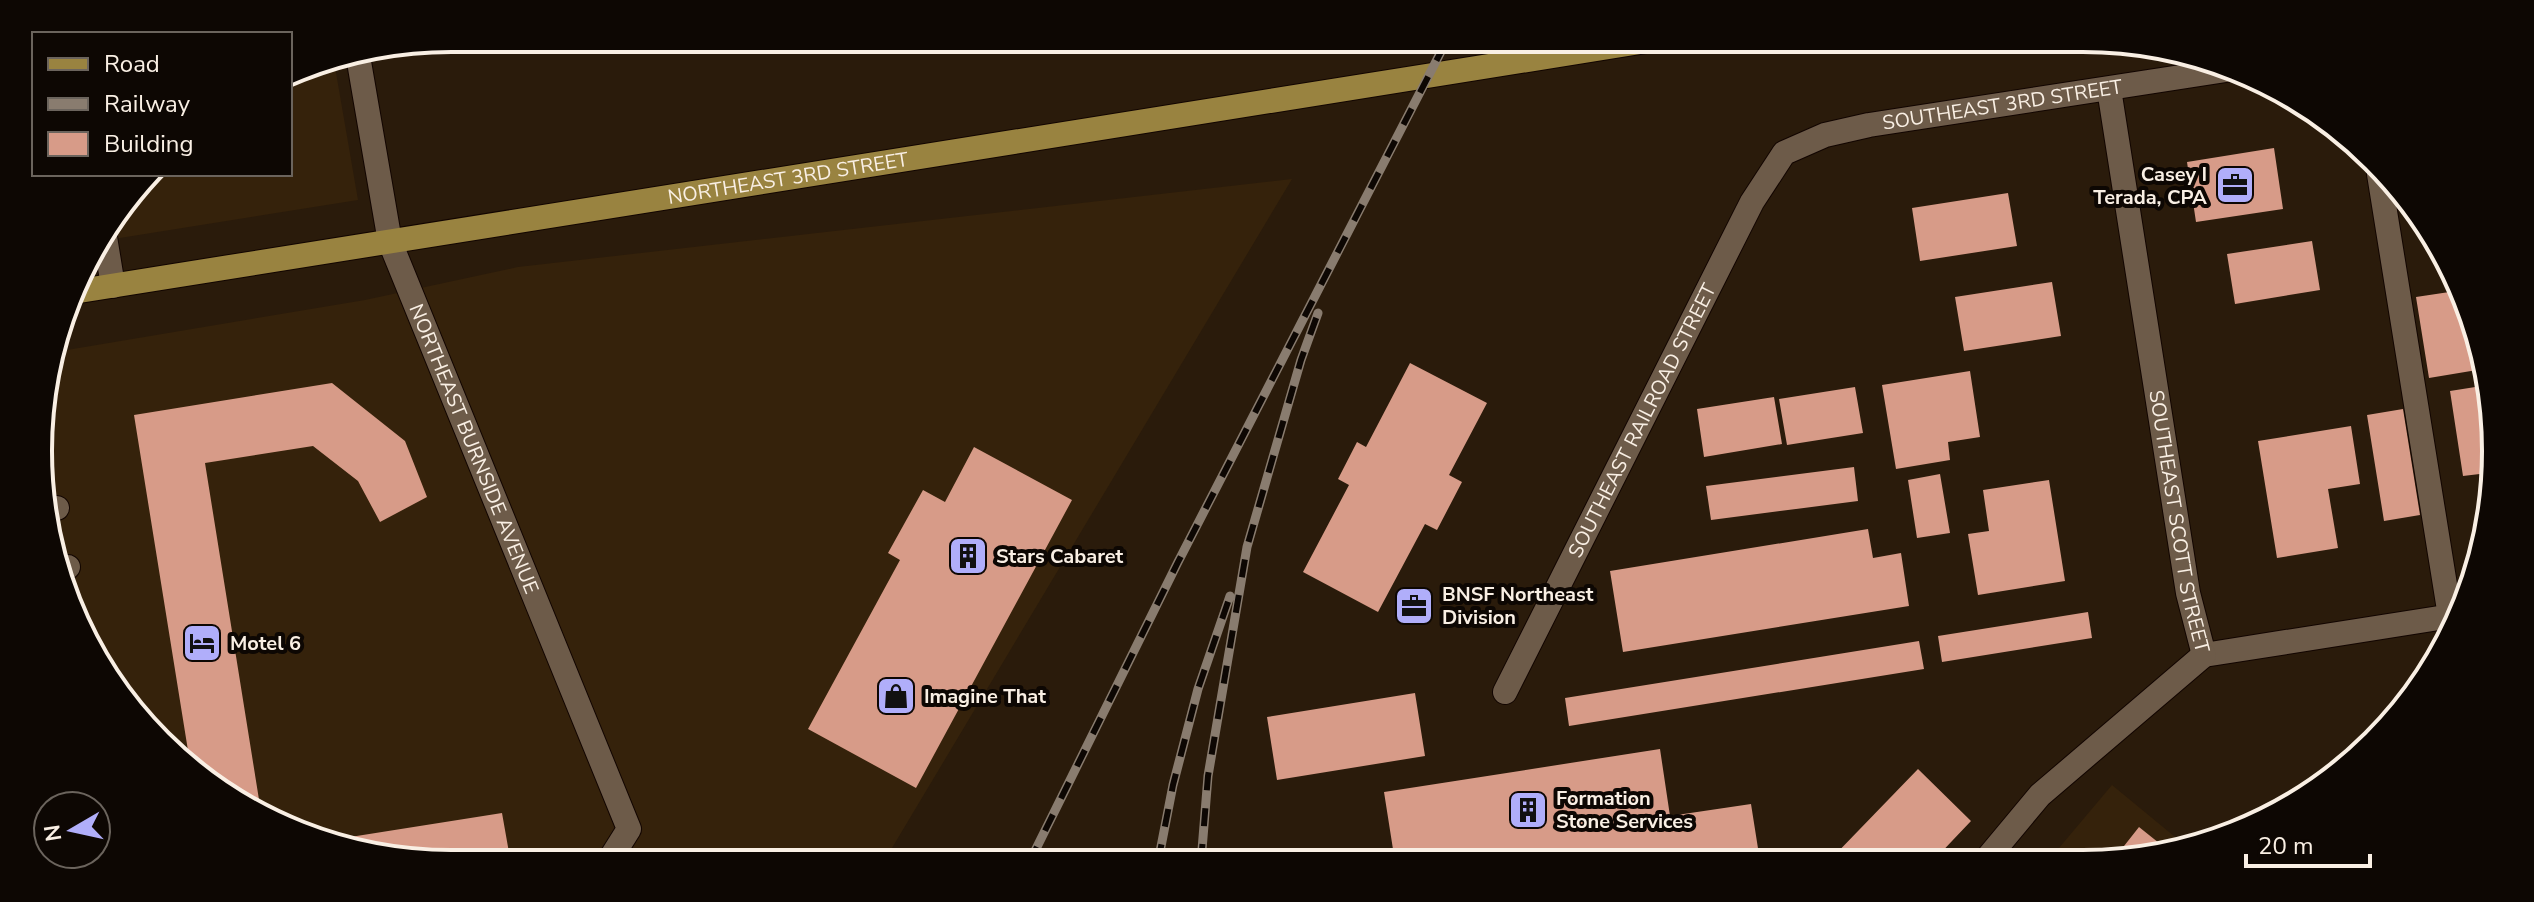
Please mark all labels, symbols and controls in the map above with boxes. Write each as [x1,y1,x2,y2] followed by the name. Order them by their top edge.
[32,32,292,176] legend
[104,48,160,80] text: Road
[1880,73,2124,137] street label: SOUTHEAST 3RD STREET
[104,88,191,120] text: Railway
[104,128,194,160] text: Building
[666,146,910,211] street label: NORTHEAST 3RD STREET
[2093,161,2207,211] place label: Casey I Terada, CPA
[2214,164,2256,206] office icon: Casey I Terada, CPA
[1562,279,1723,562] street label: SOUTHEAST RAILROAD STREET
[403,300,545,598] street label: NORTHEAST BURNSIDE AVENUE
[2142,388,2216,656] street label: SOUTHEAST SCOTT STREET
[947,535,989,577] building icon: Stars Cabaret
[996,543,1124,570] place label: Stars Cabaret
[1442,581,1594,631] place label: BNSF Northeast Division
[1393,585,1435,627] office icon: BNSF Northeast Division
[181,622,223,664] hotel icon: Motel 6
[230,630,301,657] place label: Motel 6
[875,675,917,717] shop icon: Imagine That
[924,683,1046,710] place label: Imagine That
[1556,785,1693,835] place label: Formation Stone Services
[1507,789,1549,831] building icon: Formation Stone Services
[32,790,112,870] north arrow
[2246,818,2370,868] scale bar
[37,822,69,843] text: N
[2258,830,2314,862] text: 20 m

